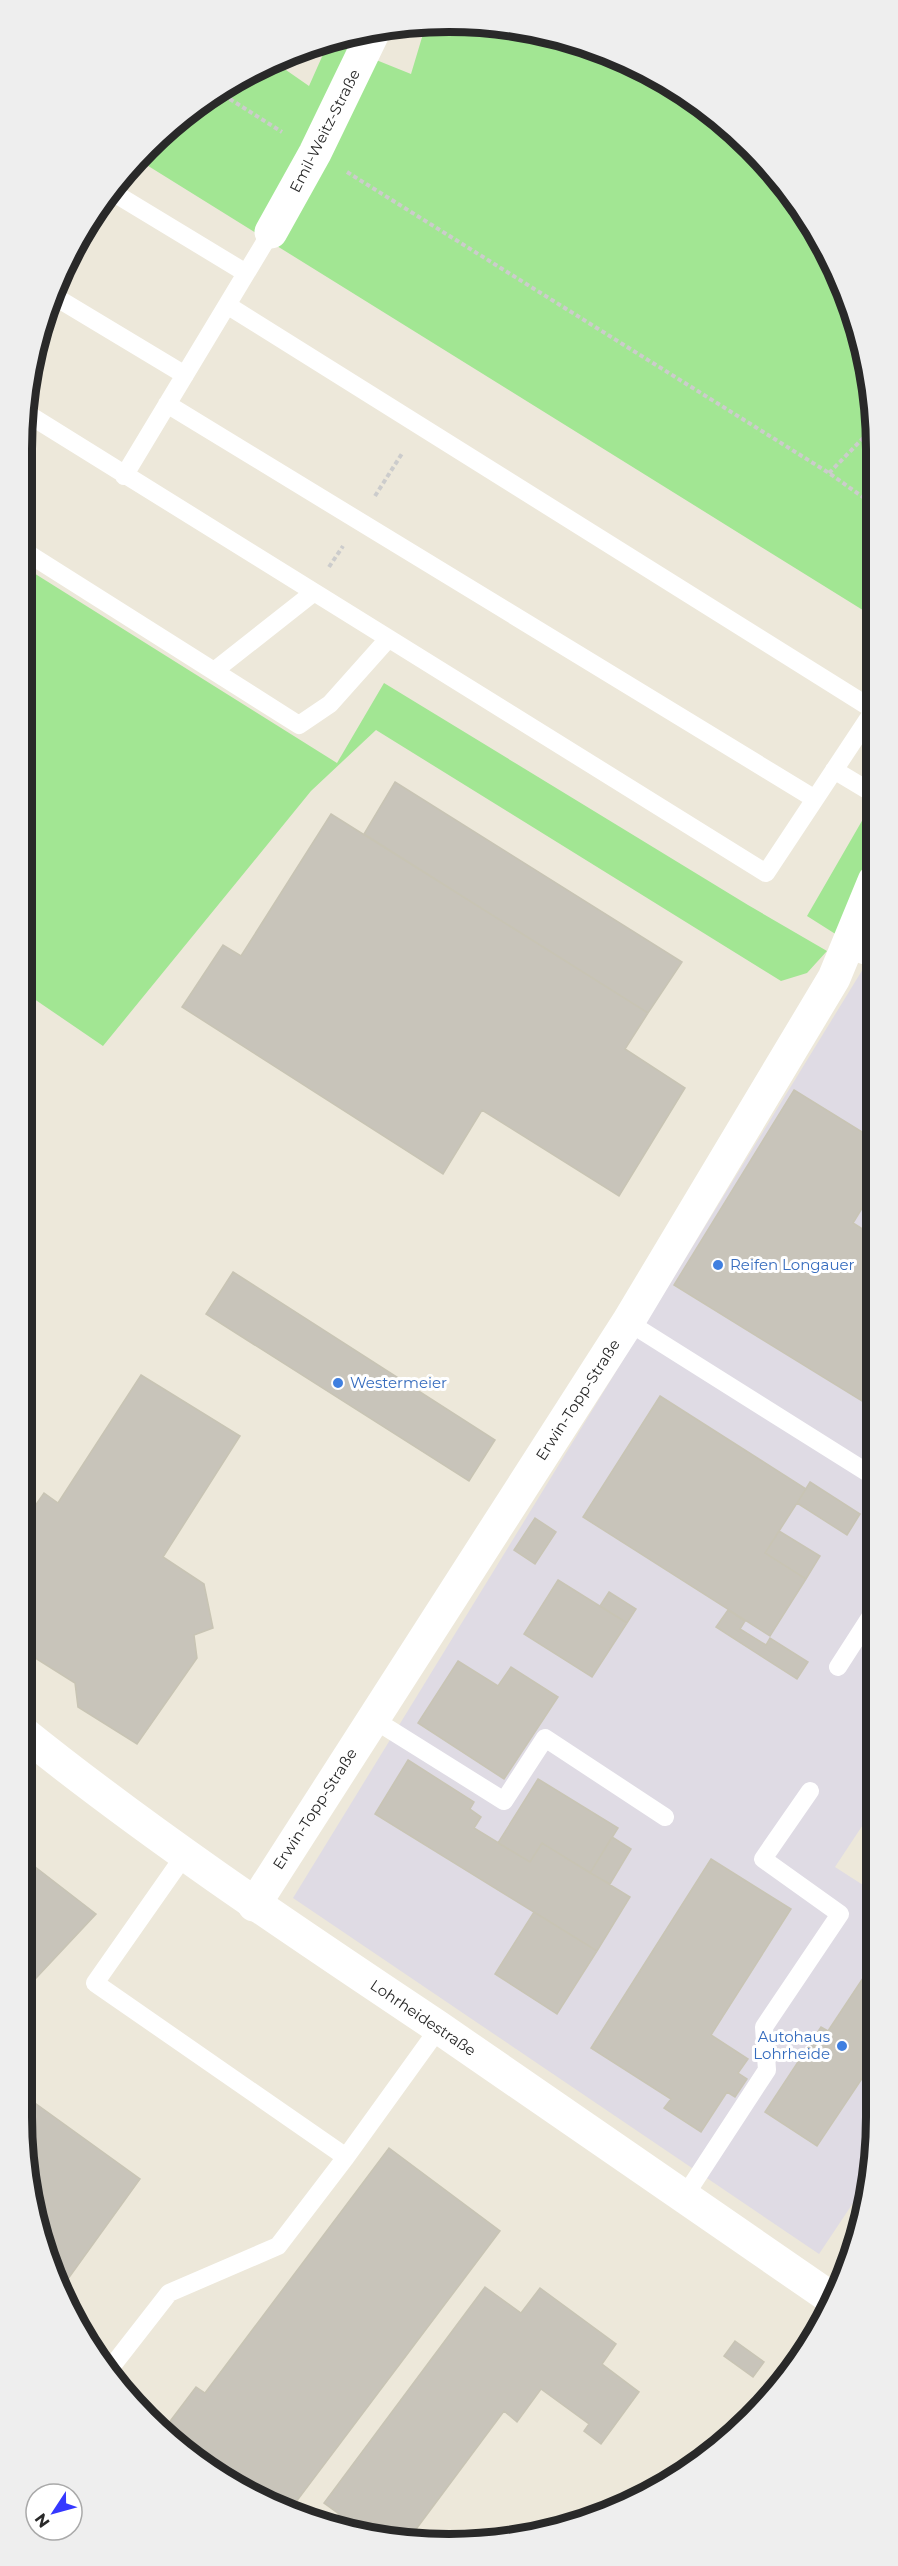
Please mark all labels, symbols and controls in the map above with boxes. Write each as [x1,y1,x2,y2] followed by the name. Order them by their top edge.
[285,66,364,196] street label: Emil-Weitz-Straße
[730,1255,855,1274] place label: Reifen Longauer
[711,1258,725,1272] marker: Reifen Longauer
[531,1336,624,1464] street label: Erwin-Topp-Straße
[350,1373,447,1392] place label: Westermeier
[331,1376,345,1390] marker: Westermeier
[268,1745,361,1873] street label: Erwin-Topp-Straße
[367,1975,480,2060] street label: Lohrheidestraße
[753,2027,830,2063] place label: Autohaus Lohrheide
[835,2039,849,2053] marker: Autohaus Lohrheide
[24,2482,84,2542] north arrow
[31,2510,54,2531] text: N

